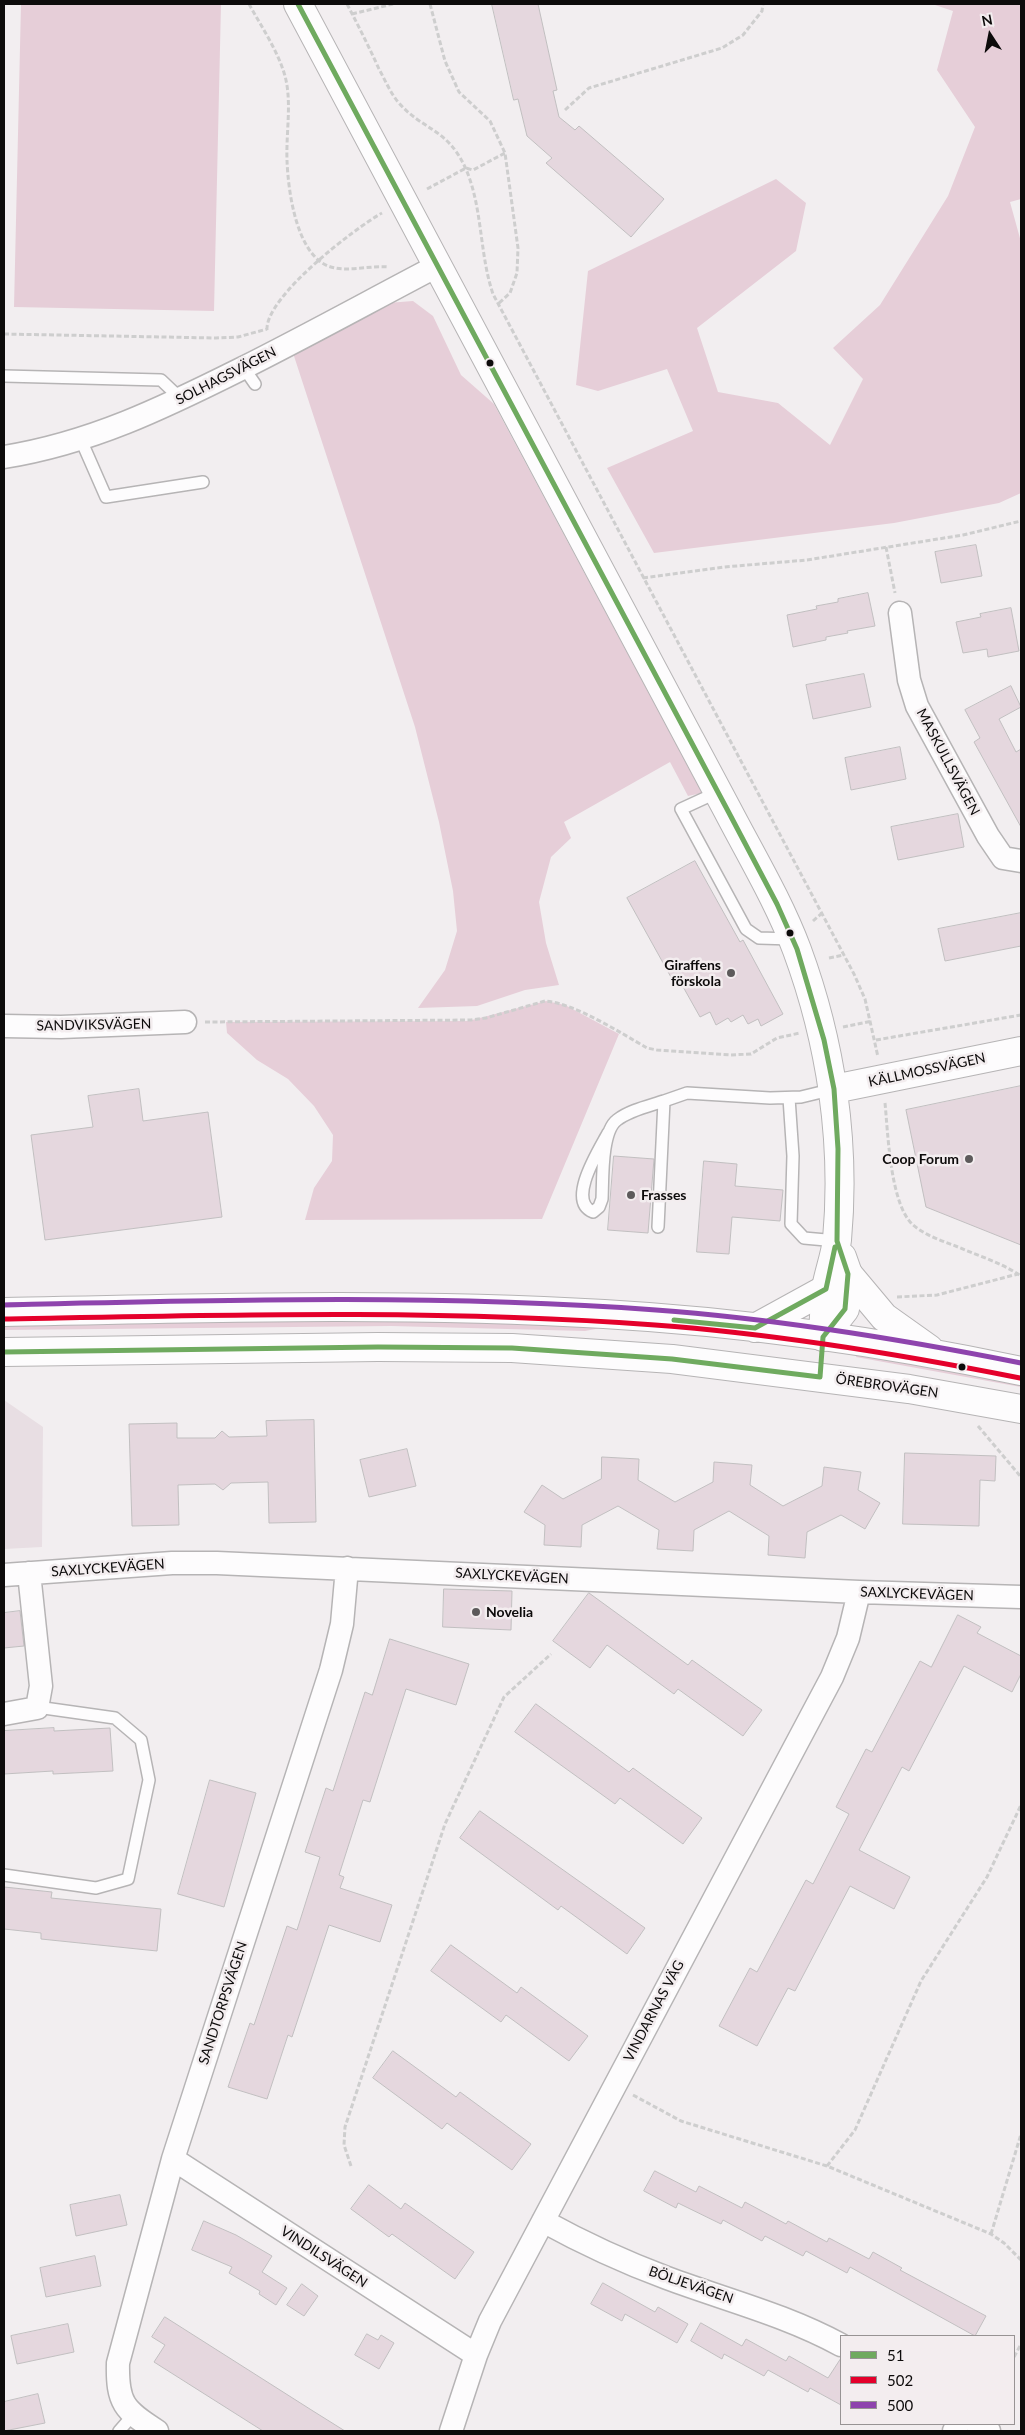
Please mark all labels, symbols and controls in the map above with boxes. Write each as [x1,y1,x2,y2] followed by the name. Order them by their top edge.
[965,10,1015,60] north arrow
[980,10,994,29] text: N
[173,343,279,409] street label: SOLHAGSVÄGEN
[485,358,495,368] unlabelled marker
[913,706,983,818] street label: MASKULLSVÄGEN
[785,928,795,938] unlabelled marker
[664,957,721,990] place label: Giraffens förskola
[725,967,737,979] marker: Giraffens förskola
[36,1016,152,1034] street label: SANDVIKSVÄGEN
[867,1049,987,1091] street label: KÄLLMOSSVÄGEN
[882,1151,959,1167] place label: Coop Forum
[963,1153,975,1165] marker: Coop Forum
[641,1187,687,1203] place label: Frasses
[625,1189,637,1201] marker: Frasses
[957,1362,967,1372] unlabelled marker
[835,1370,939,1402] street label: ÖREBROVÄGEN
[51,1556,165,1580] street label: SAXLYCKEVÄGEN
[455,1565,569,1587] street label: SAXLYCKEVÄGEN
[860,1584,974,1604] street label: SAXLYCKEVÄGEN
[486,1604,533,1620] place label: Novelia
[470,1606,482,1618] marker: Novelia
[195,1939,251,2067] street label: SANDTORPSVÄGEN
[620,1958,688,2064] street label: VINDARNAS VÄG
[277,2223,371,2291] street label: VINDILSVÄGEN
[646,2263,736,2307] street label: BÖLJEVÄGEN
[840,2335,1015,2425] legend
[887,2346,904,2364] text: 51
[887,2371,913,2389] text: 502
[887,2396,913,2414] text: 500

